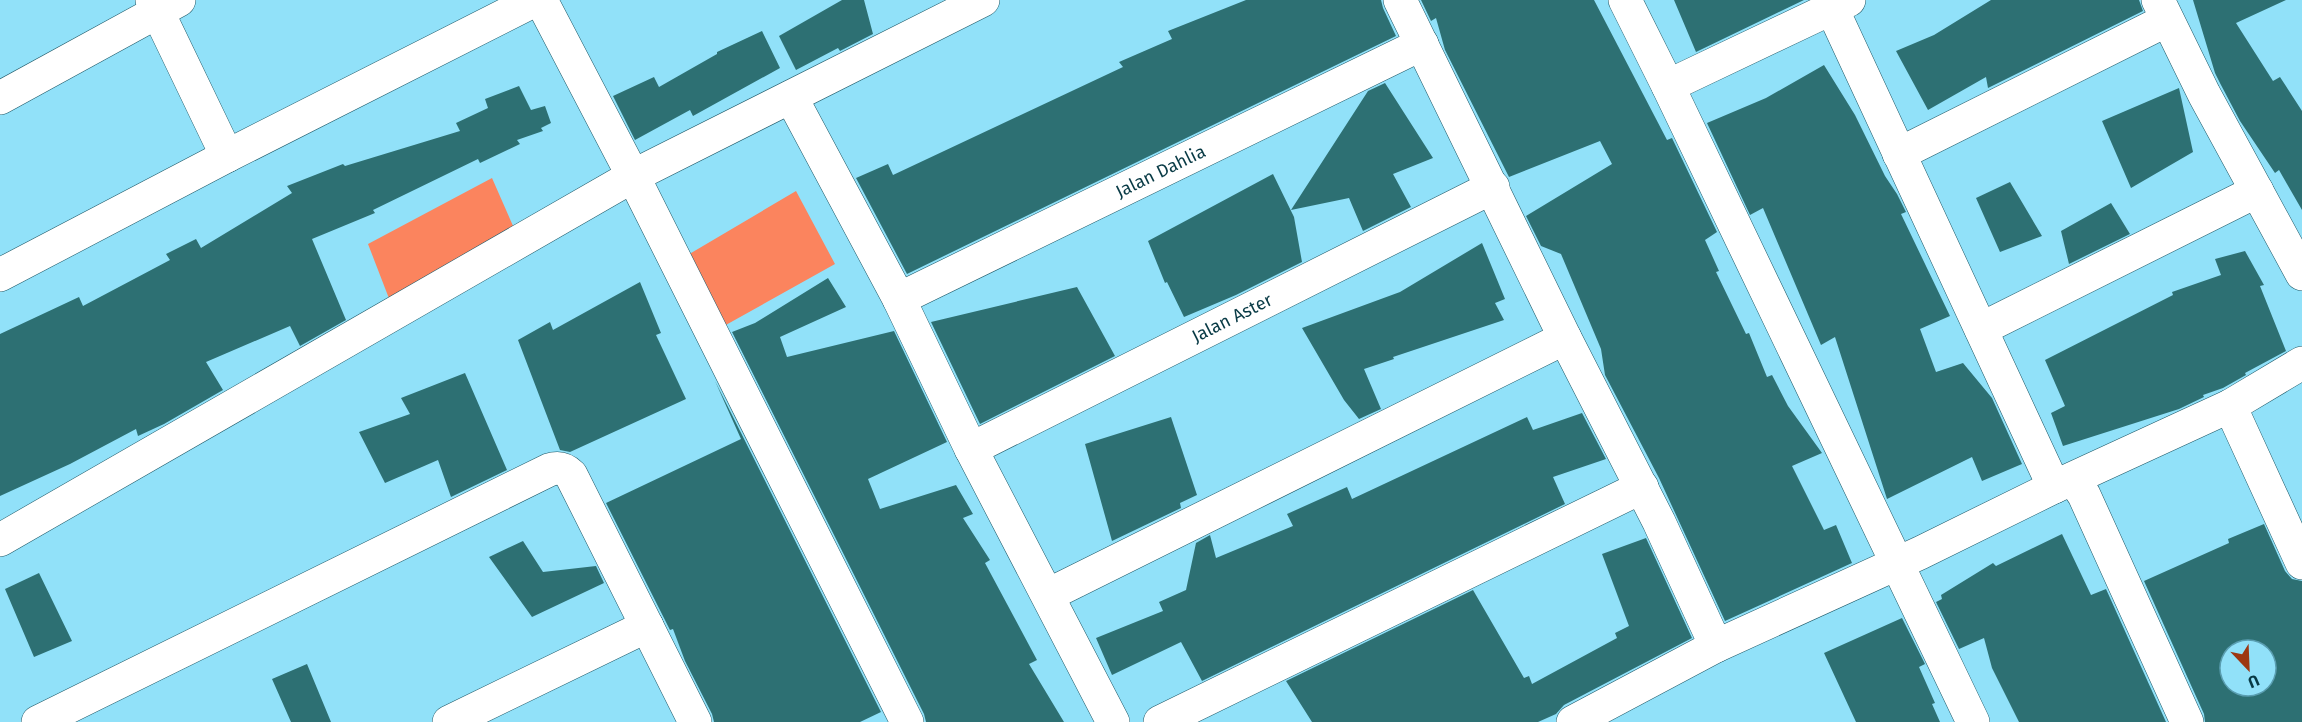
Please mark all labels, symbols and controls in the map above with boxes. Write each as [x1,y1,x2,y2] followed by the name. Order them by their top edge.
[1112,140,1209,203] street label: Jalan Dahlia
[1188,289,1276,347] street label: Jalan Aster
[2218,638,2278,698] north arrow
[2245,671,2262,692] text: U

